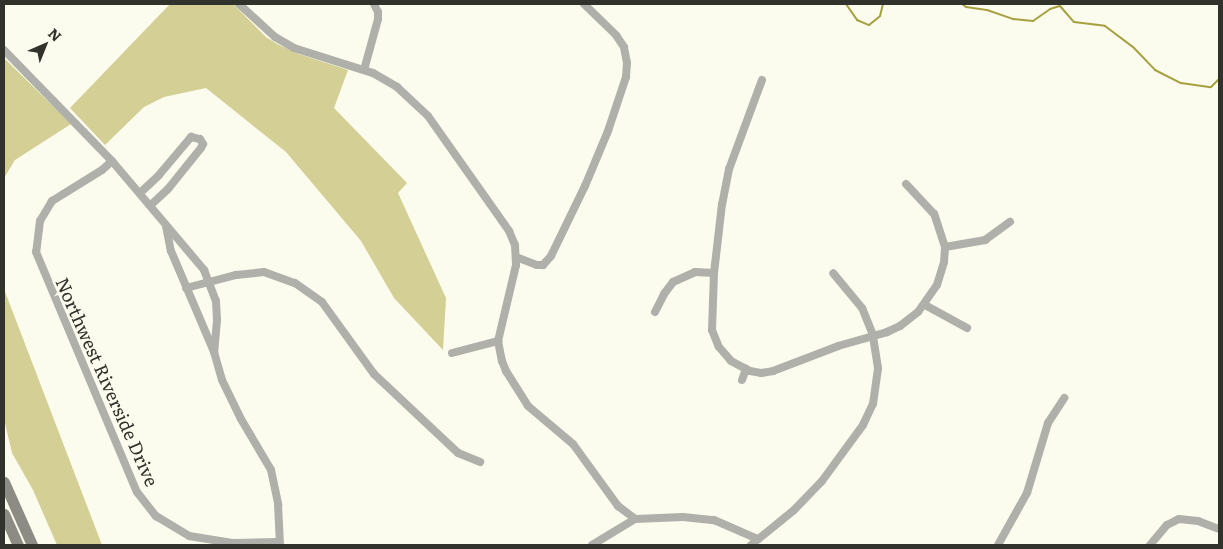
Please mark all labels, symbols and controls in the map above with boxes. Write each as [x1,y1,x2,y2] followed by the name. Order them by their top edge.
[20,20,70,70] north arrow
[44,23,67,45] text: N
[51,274,163,490] street label: Northwest Riverside Drive

